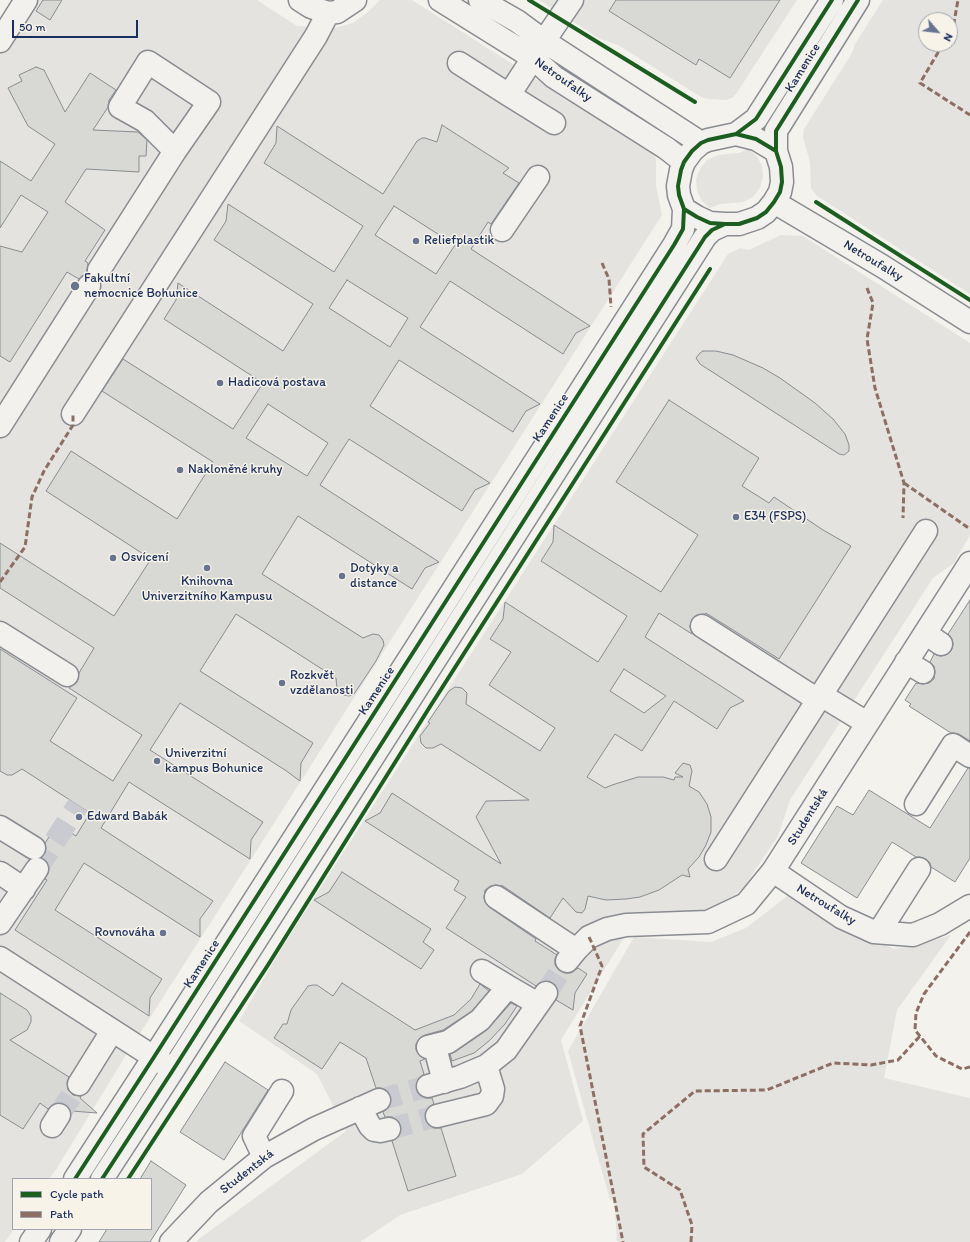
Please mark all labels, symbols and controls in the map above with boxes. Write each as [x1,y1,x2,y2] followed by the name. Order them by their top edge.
[14,12,140,38] scale bar
[918,12,958,52] north arrow
[19,20,45,34] text: 50 m
[941,31,956,44] text: N
[782,41,824,95] street label: Kamenice
[531,54,595,106] street label: Netroufalky
[424,233,494,249] place label: Reliefplastik
[411,236,421,246] marker: Reliefplastik
[840,237,906,285] street label: Netroufalky
[84,271,198,302] place label: Fakultní nemocnice Bohunice
[69,280,81,292] marker: Fakultní nemocnice Bohunice
[228,375,326,391] place label: Hadicová postava
[215,378,225,388] marker: Hadicová postava
[530,391,572,445] street label: Kamenice
[188,462,282,478] place label: Nakloněné kruhy
[175,465,185,475] marker: Nakloněné kruhy
[744,509,806,525] place label: E34 (FSPS)
[731,512,741,522] marker: E34 (FSPS)
[121,550,169,566] place label: Osvícení
[108,553,118,563] marker: Osvícení
[350,561,399,592] place label: Dotyky a distance
[202,563,212,573] marker: Knihovna Univerzitního Kampusu
[337,571,347,581] marker: Dotyky a distance
[142,574,272,605] place label: Knihovna Univerzitního Kampusu
[356,664,398,718] street label: Kamenice
[290,668,353,699] place label: Rozkvět vzdělanosti
[277,678,287,688] marker: Rozkvět vzdělanosti
[165,746,263,777] place label: Univerzitní kampus Bohunice
[152,756,162,766] marker: Univerzitní kampus Bohunice
[784,786,832,848] street label: Studentská
[87,809,168,825] place label: Edward Babák
[74,812,84,822] marker: Edward Babák
[793,881,859,929] street label: Netroufalky
[94,925,155,941] place label: Rovnováha
[158,928,168,938] marker: Rovnováha
[181,937,223,991] street label: Kamenice
[217,1146,277,1198] street label: Studentská
[12,1178,152,1230] legend
[50,1187,104,1201] text: Cycle path
[50,1207,73,1221] text: Path

